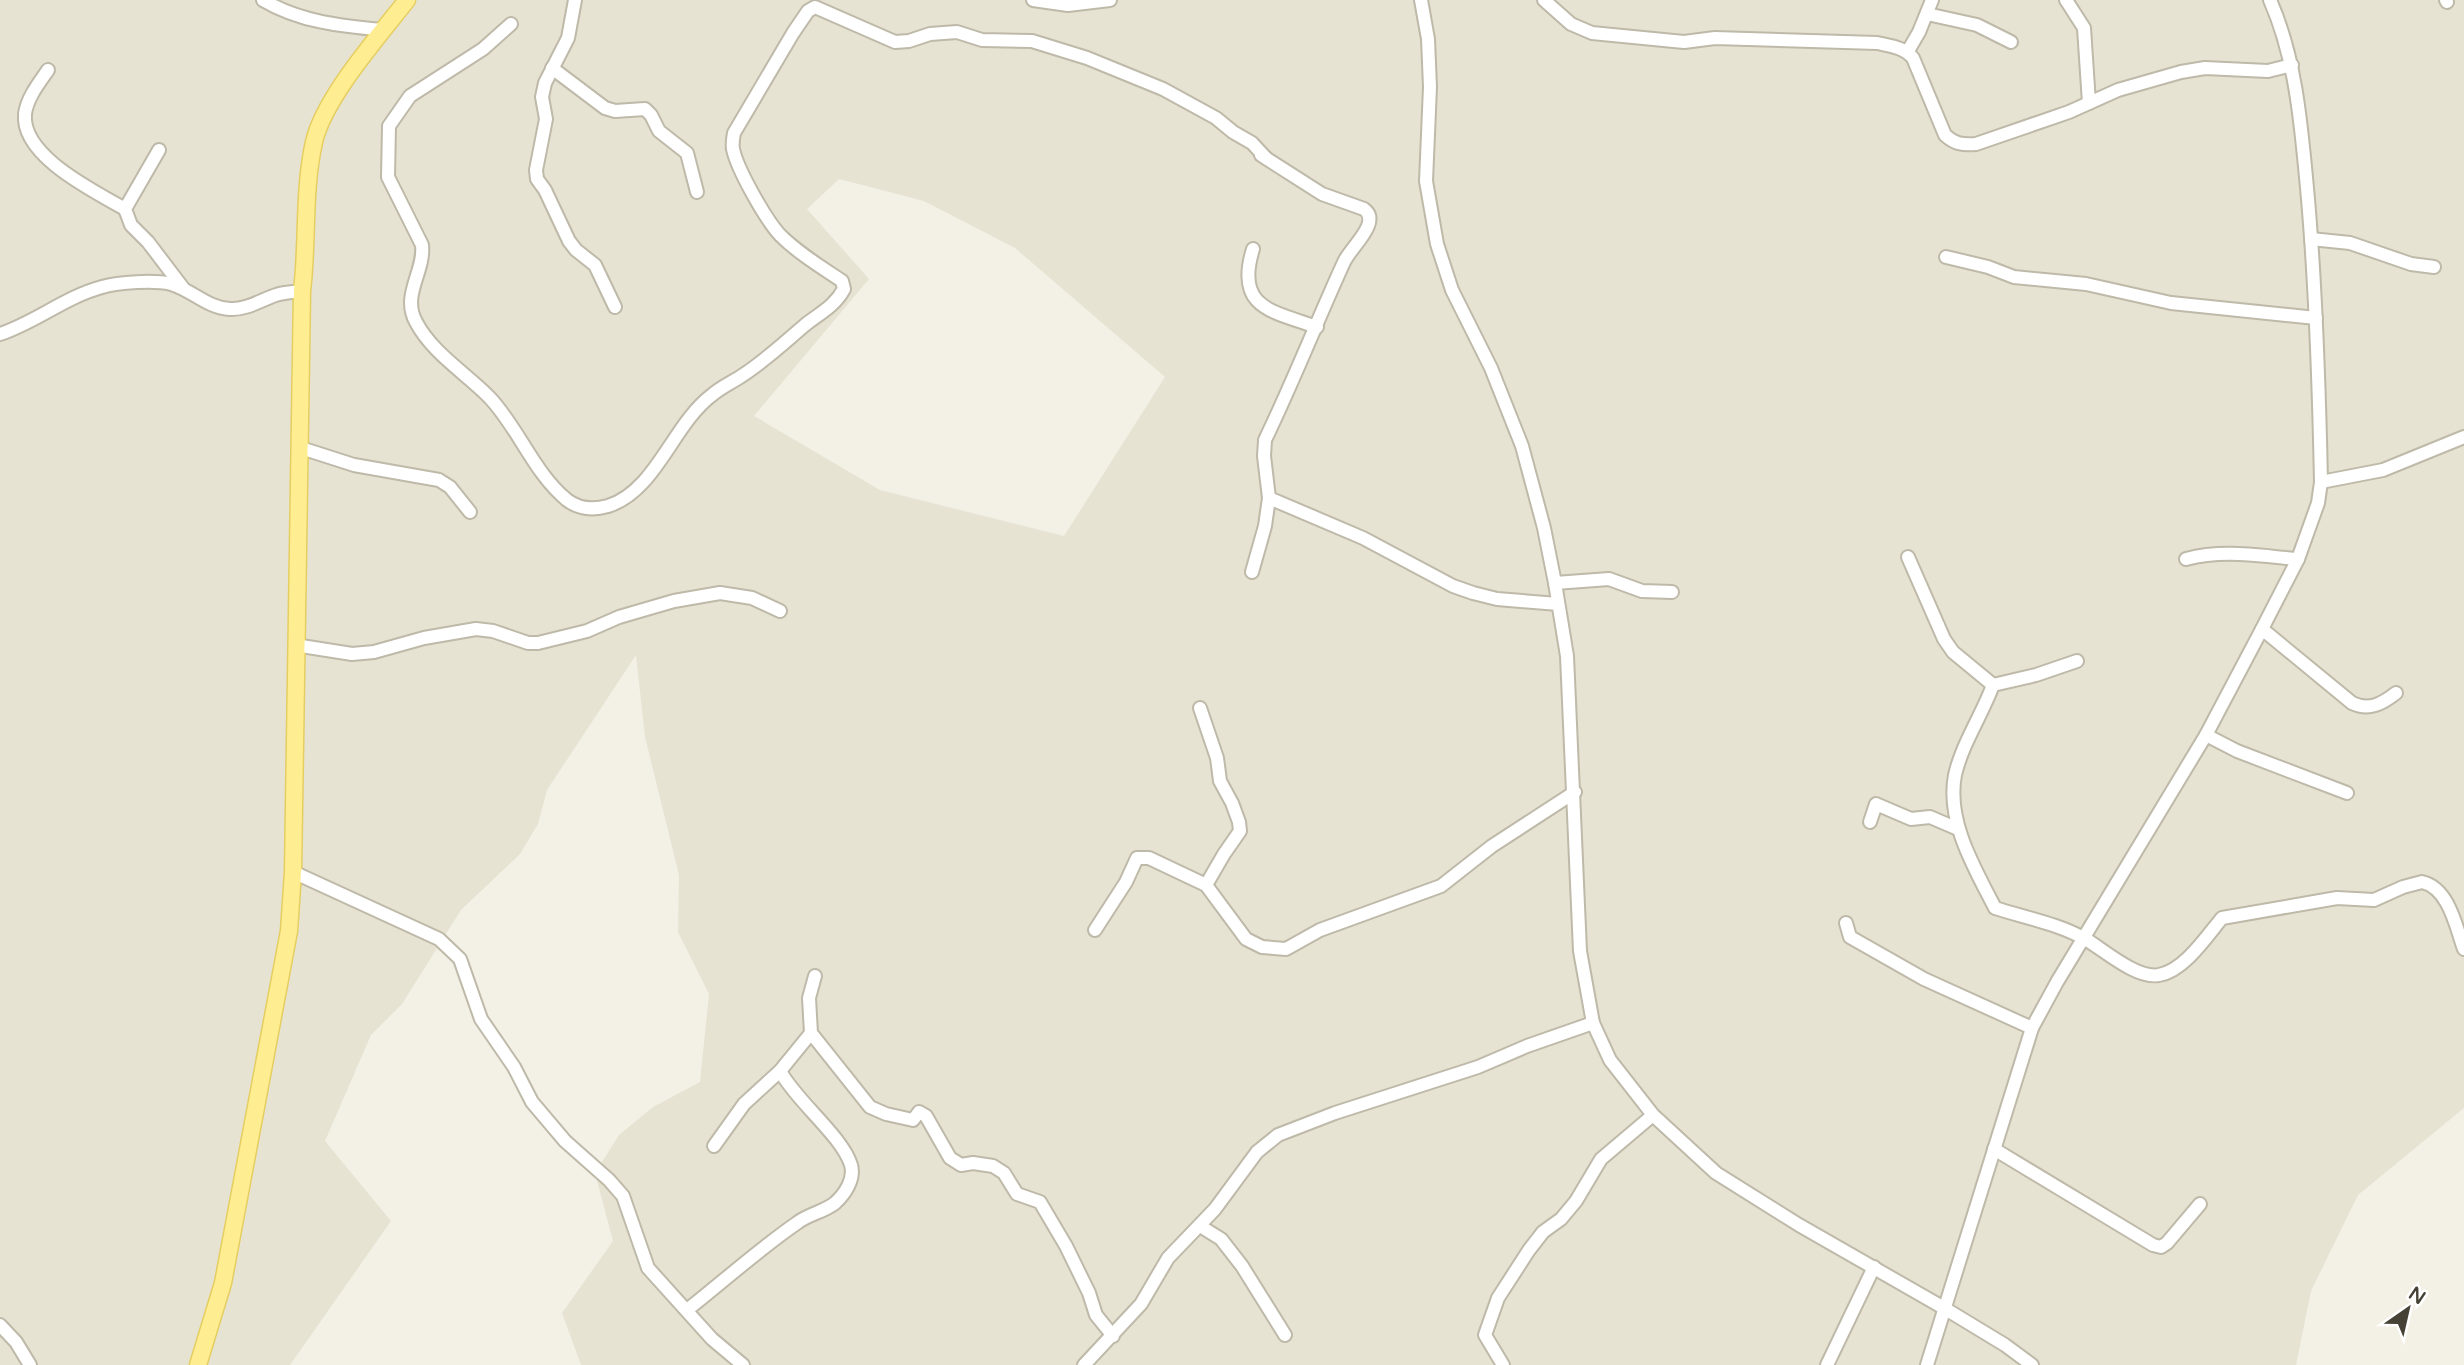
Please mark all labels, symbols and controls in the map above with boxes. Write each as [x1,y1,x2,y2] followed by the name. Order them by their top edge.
[2373,1274,2443,1344] north arrow
[2404,1282,2429,1309] text: N

